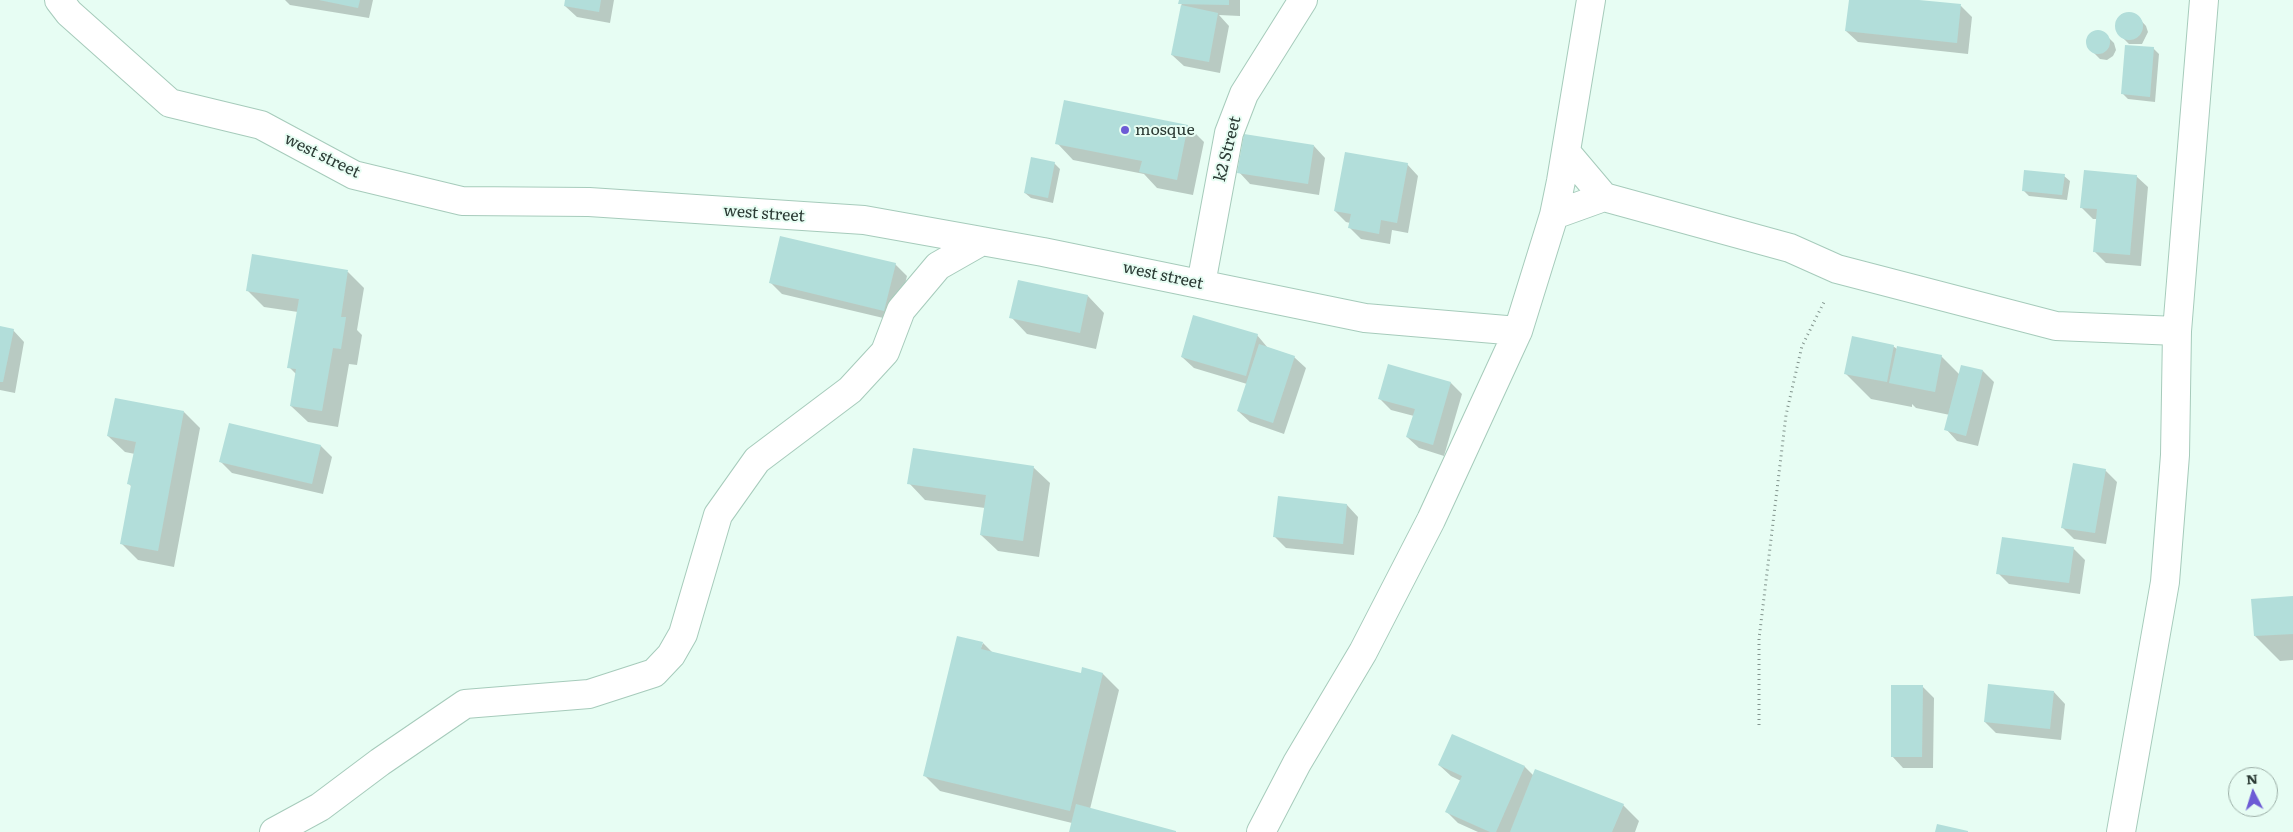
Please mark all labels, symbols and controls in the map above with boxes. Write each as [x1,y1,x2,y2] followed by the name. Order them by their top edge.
[1211,114,1245,184] street label: k2 Street
[1135,120,1195,140] place label: mosque
[1119,124,1131,136] marker: mosque
[281,129,363,183] street label: west street
[723,202,805,226] street label: west street
[1121,258,1205,294] street label: west street
[2228,767,2278,817] north arrow
[2245,768,2259,789] text: N

